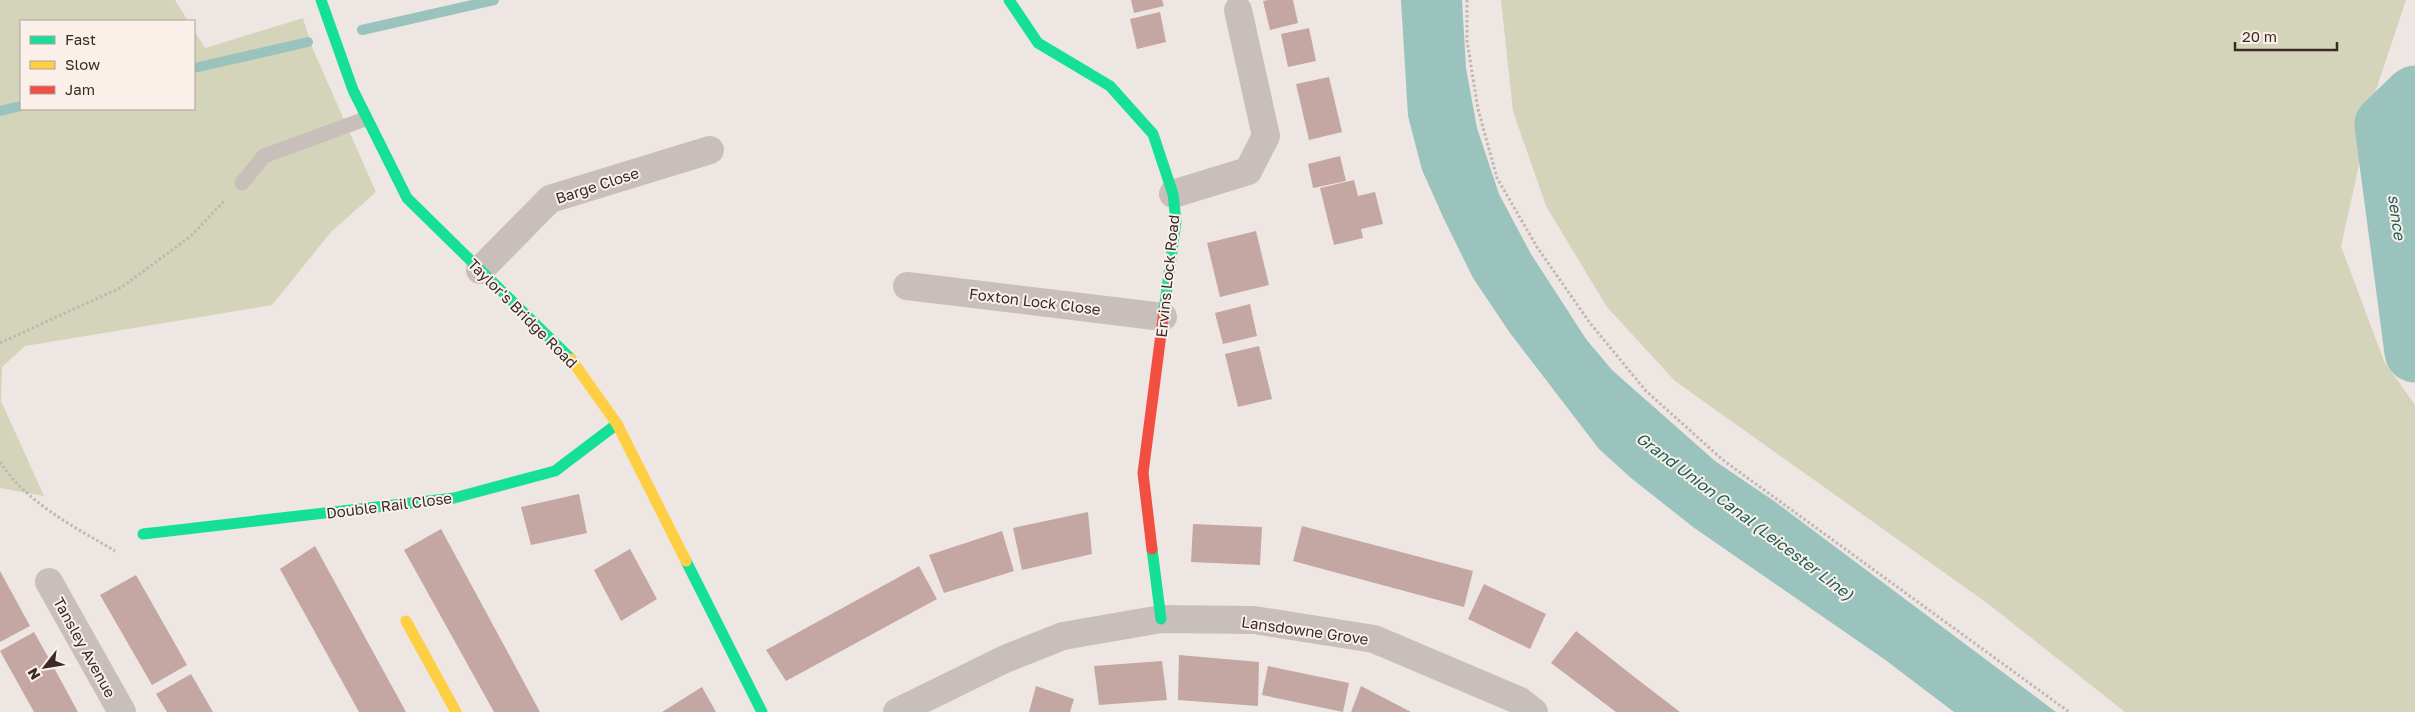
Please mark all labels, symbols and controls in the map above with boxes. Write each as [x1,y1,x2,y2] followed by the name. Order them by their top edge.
[20,20,195,110] legend
[2235,20,2338,52] scale bar
[2242,27,2277,45] text: 20 m
[65,30,96,48] text: Fast
[65,55,100,73] text: Slow
[65,80,95,98] text: Jam
[553,163,641,207] street label: Barge Close
[2384,193,2410,243] water label: sence
[1152,214,1182,338] street label: Ervins Lock Road
[465,255,581,371] street label: Taylor's Bridge Road
[968,284,1102,318] street label: Foxton Lock Close
[1632,428,1858,605] water label: Grand Union Canal (Leicester Line)
[325,488,453,522] street label: Double Rail Close
[50,594,120,700] street label: Tansley Avenue
[1240,612,1370,648] street label: Lansdowne Grove
[20,642,70,692] north arrow
[23,665,43,683] text: N

